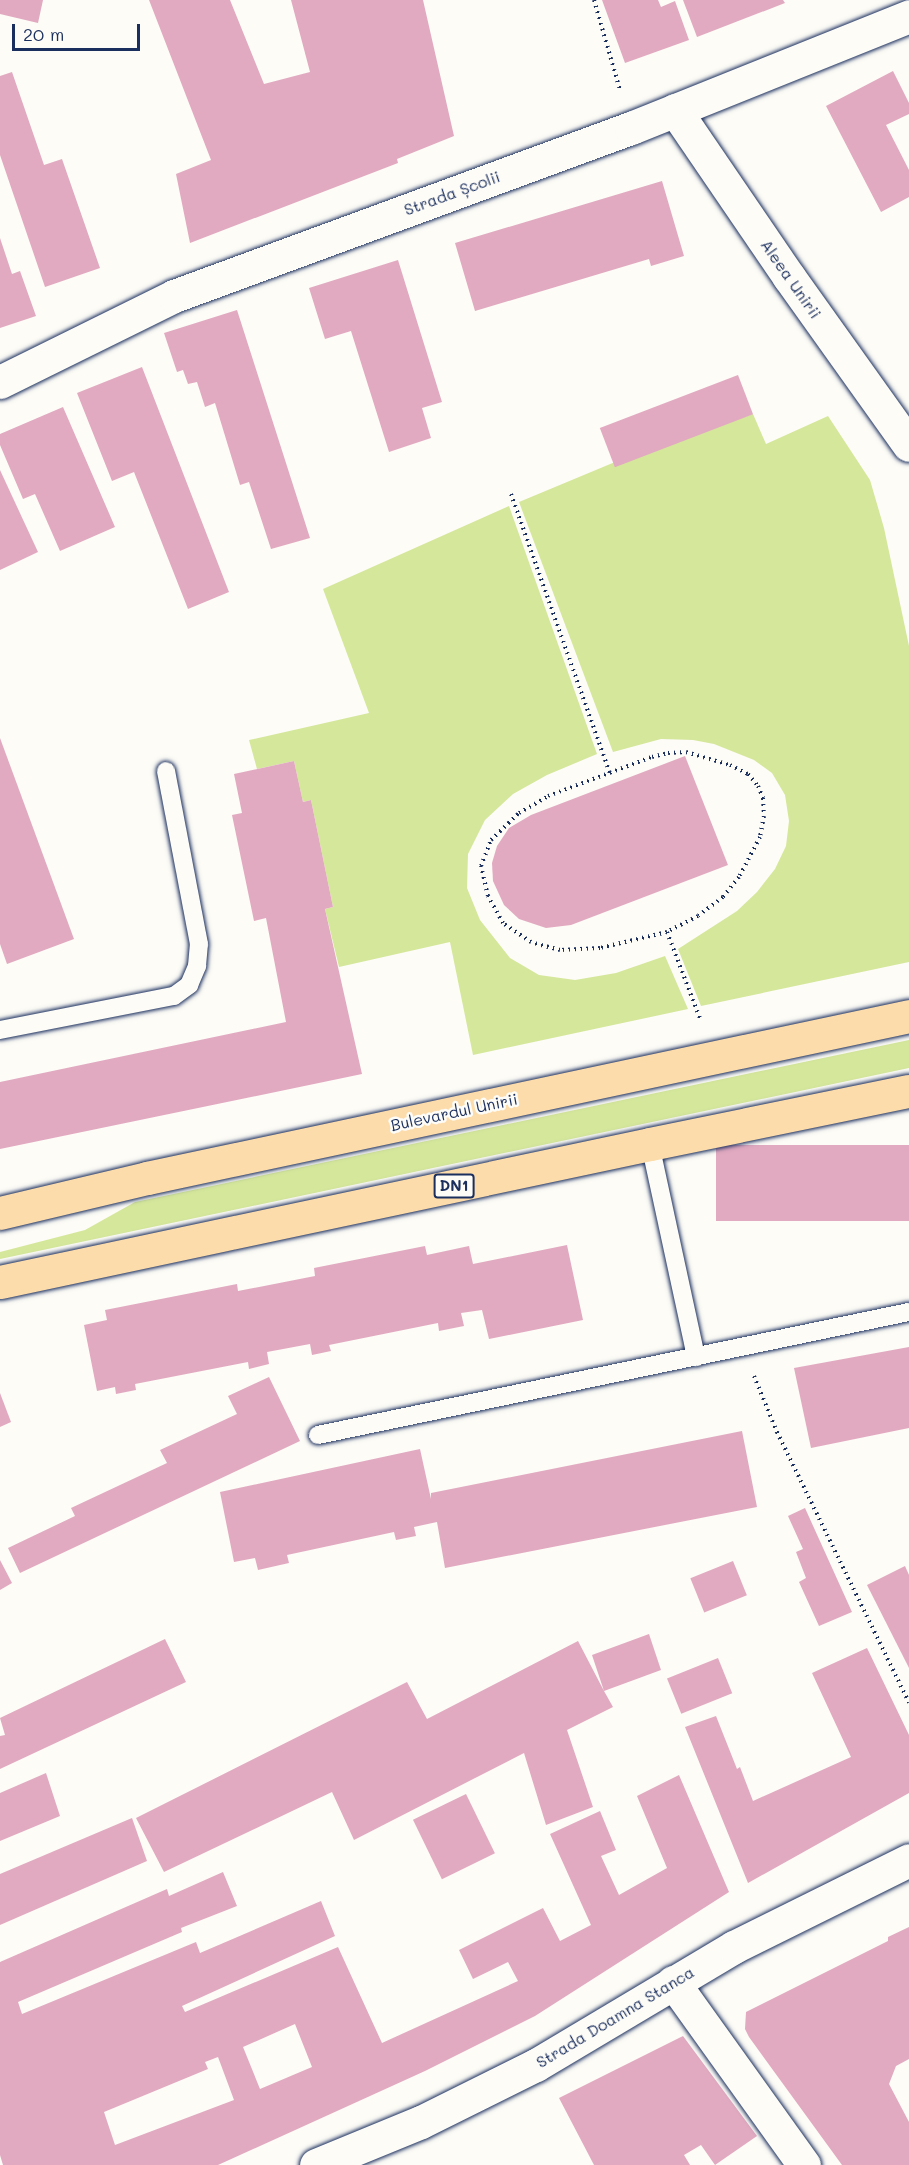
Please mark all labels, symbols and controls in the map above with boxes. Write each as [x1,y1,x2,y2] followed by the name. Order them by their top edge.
[15,12,142,50] scale bar
[23,22,64,46] text: 20 m
[401,167,503,219] street label: Strada Școlii
[757,236,825,322] street label: Aleea Unirii
[389,1089,519,1135] street label: Bulevardul Unirii
[433,1174,475,1198] road number: DN1
[533,1962,697,2072] street label: Strada Doamna Stanca

